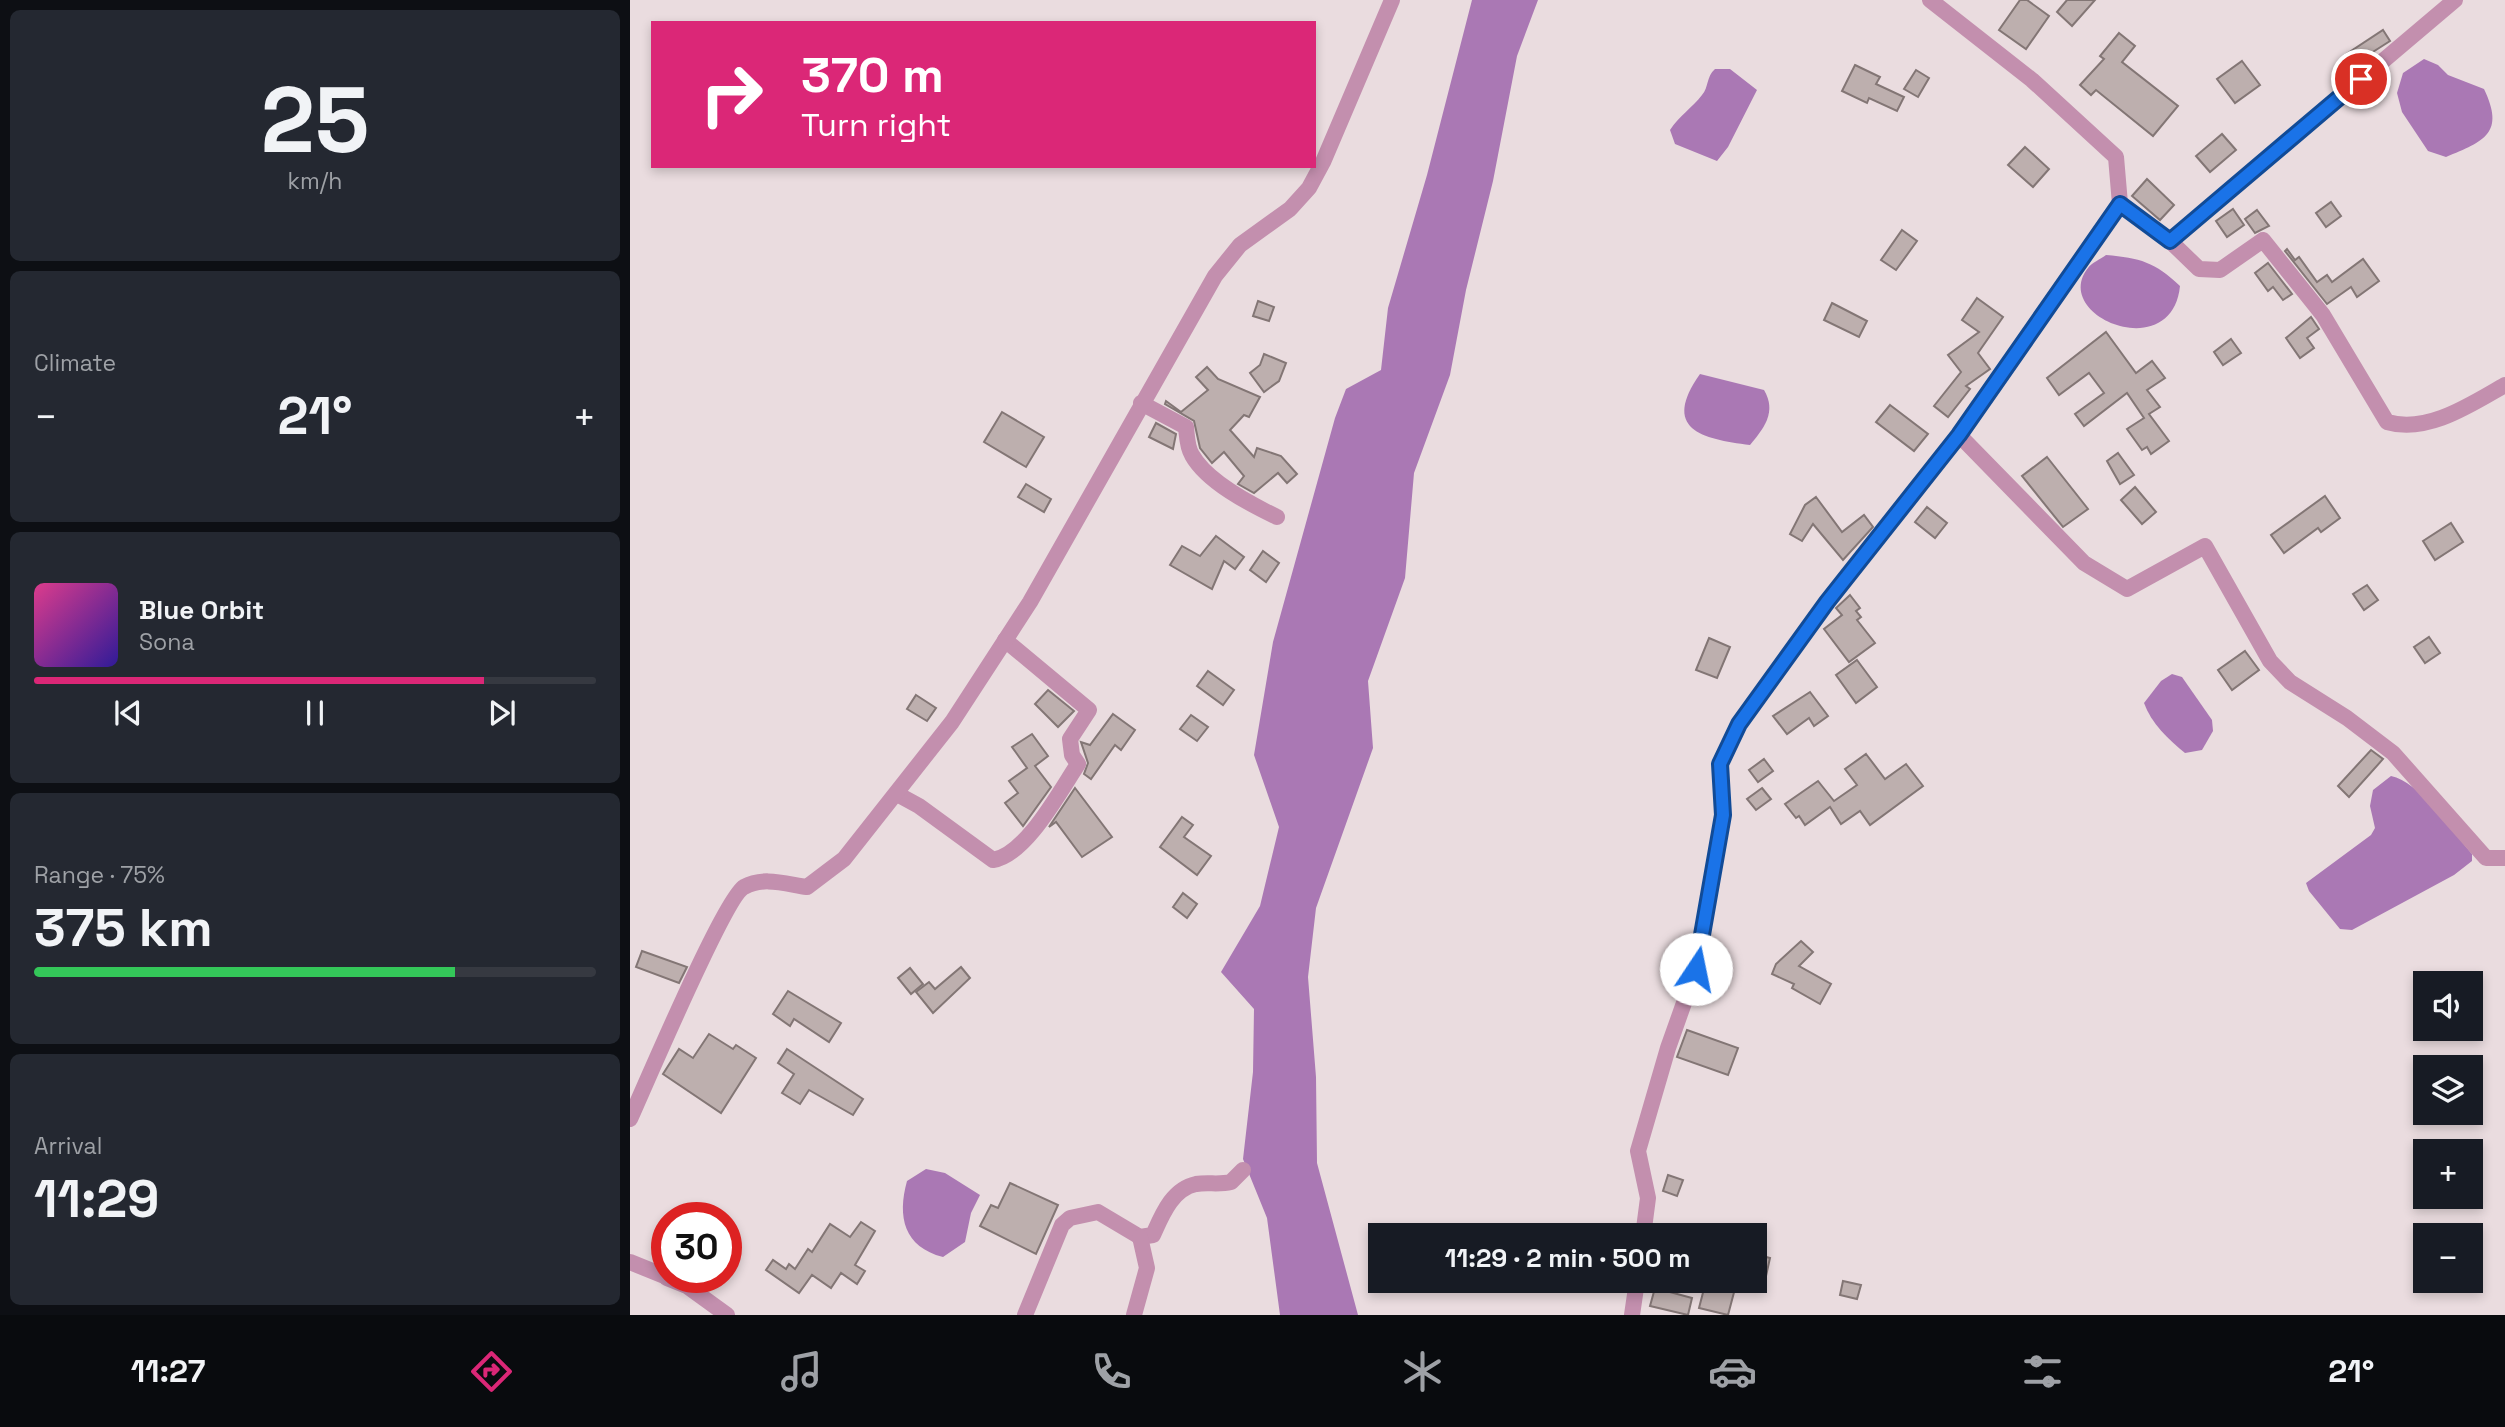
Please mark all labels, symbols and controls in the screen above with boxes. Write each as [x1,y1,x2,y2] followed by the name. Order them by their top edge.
[801,44,944,106] text: 370 m
[686,49,777,140] icon: right
[2331,49,2391,109] pin
[2342,60,2380,98] icon: arrive
[261,62,369,179] text: 25
[801,105,951,145] text: Turn right
[288,166,342,196] text: km/h
[34,348,116,378] text: Climate
[278,383,352,449] text: 21°
[34,393,58,441] text: −
[572,393,596,441] text: +
[139,593,264,627] text: Blue Orbit
[139,627,195,657] text: Sona
[109,694,147,732] icon: previous
[296,694,334,732] icon: pause
[483,694,521,732] icon: next
[34,860,165,890] text: Range · 75%
[34,895,213,961] text: 375 km
[1659,932,1733,1006] position arrow
[2413,971,2483,1293] map controls
[2413,971,2483,1041] button: sound
[2413,1055,2483,1125] button: layers
[34,1131,102,1161] text: Arrival
[2413,1139,2483,1209] button: +
[34,1166,159,1232] text: 11:29
[651,1202,742,1293] speed limit sign: 30
[2413,1223,2483,1293] button: −
[1445,1241,1690,1275] text: 11:29 · 2 min · 500 m
[467,1347,516,1396] icon: directions
[777,1347,826,1396] icon: music
[1087,1347,1136,1396] icon: phone
[1398,1347,1447,1396] icon: climate
[1708,1347,1757,1396] icon: car
[2018,1347,2067,1396] icon: filters
[131,1351,206,1391] text: 11:27
[2328,1351,2374,1391] text: 21°

